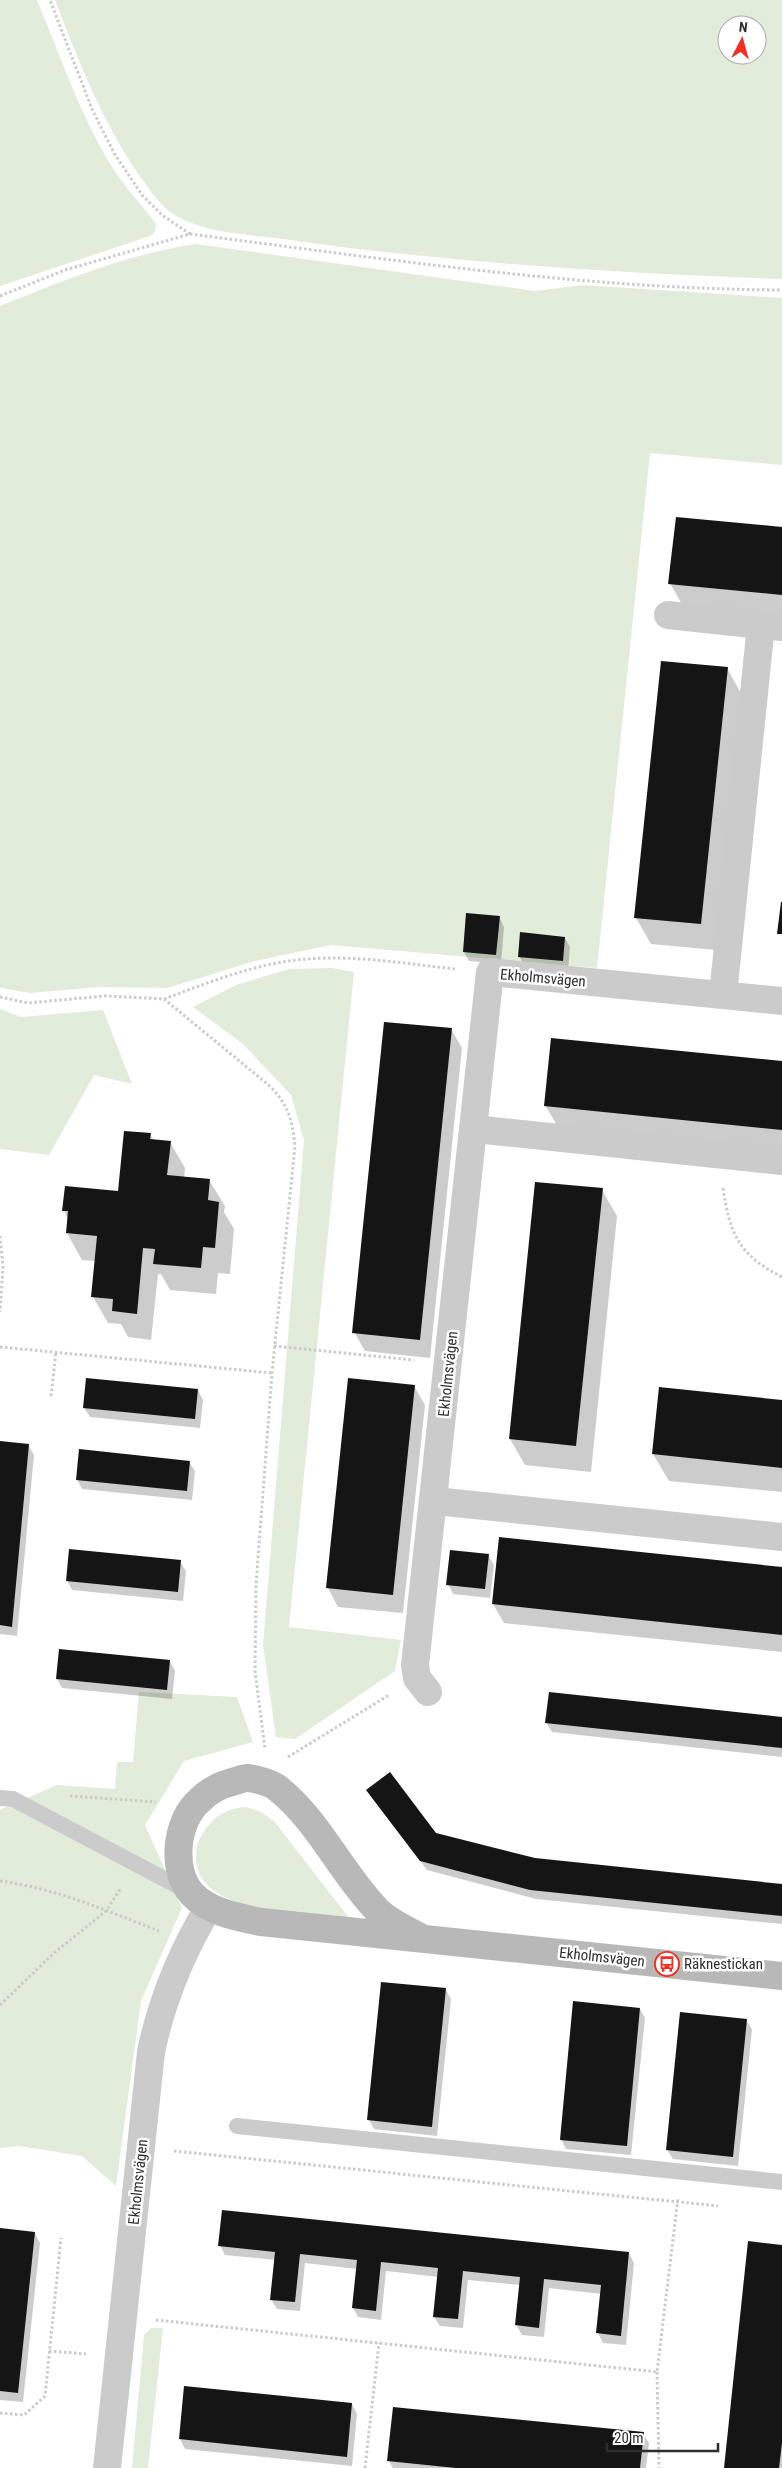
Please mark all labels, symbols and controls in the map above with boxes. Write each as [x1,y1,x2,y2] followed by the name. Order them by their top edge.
[717,15,767,65] north arrow
[738,19,748,35] text: N
[499,965,587,991] street label: Ekholmsvägen
[435,1330,461,1418] street label: Ekholmsvägen
[558,1944,646,1970] street label: Ekholmsvägen
[654,1951,680,1977] bus stop icon: Räknestickan
[684,1955,763,1973] place label: Räknestickan
[125,2138,151,2226] street label: Ekholmsvägen
[607,2420,718,2452] scale bar
[614,2429,644,2447] text: 20 m

